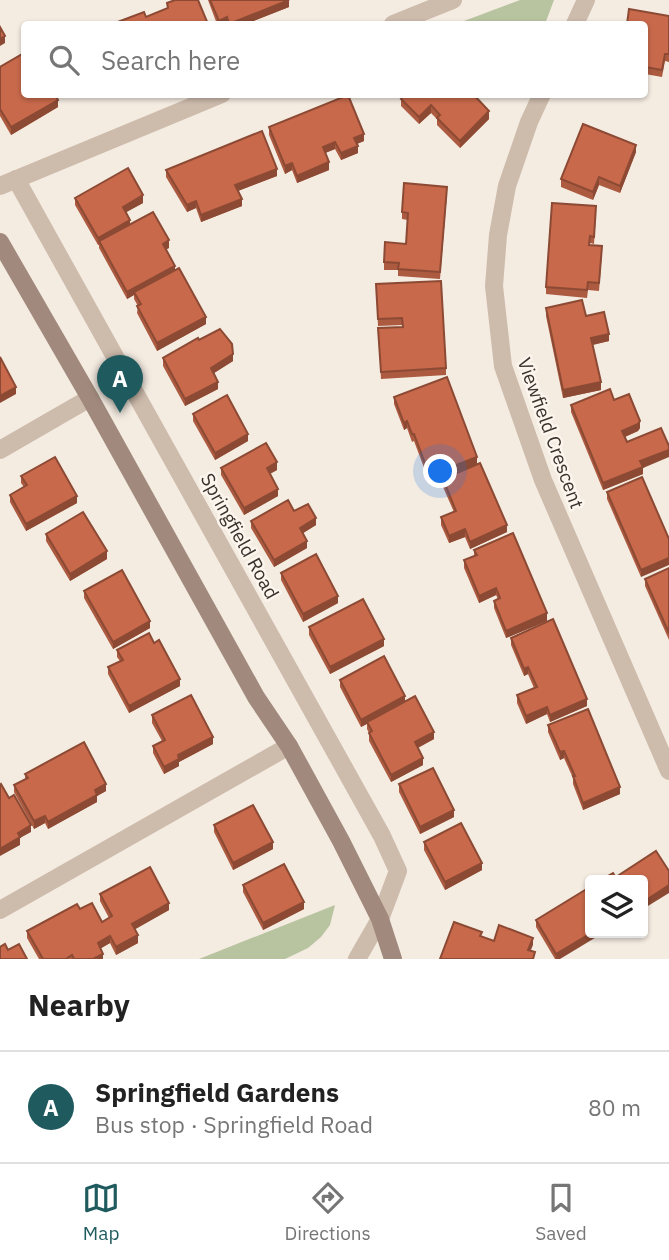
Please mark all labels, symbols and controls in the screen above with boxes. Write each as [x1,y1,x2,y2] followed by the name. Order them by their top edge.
[21,21,648,98] search box
[45,41,83,79] icon: search
[101,43,240,77] text: Search here
[513,354,589,512] street label: Viewfield Crescent
[97,355,143,413] pin: A
[423,454,457,488] your location
[196,469,284,603] street label: Springfield Road
[585,875,648,938] map controls
[585,875,648,938] button: layers
[28,985,130,1024] text: Nearby
[95,1075,339,1109] text: Springfield Gardens
[43,1092,59,1122] text: A
[588,1092,641,1122] text: 80 m
[95,1109,373,1139] text: Bus stop · Springfield Road
[82,1179,120,1245] tab: Map
[284,1179,371,1245] tab: Directions
[535,1179,587,1245] tab: Saved

